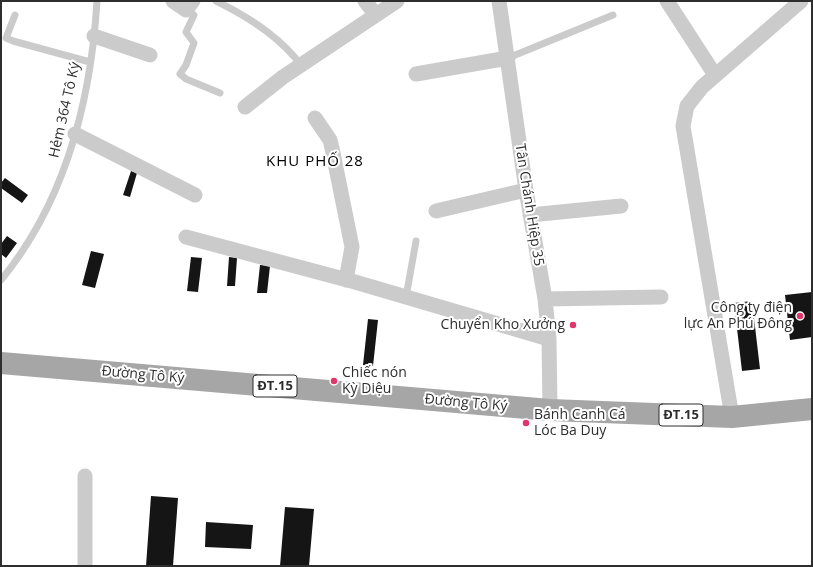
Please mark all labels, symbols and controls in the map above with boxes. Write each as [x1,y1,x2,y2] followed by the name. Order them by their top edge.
[46,60,84,160] street label: Hẻm 364 Tô Ký
[511,143,547,267] street label: Tân Chánh Hiệp 35
[266,153,364,171] district label: KHU PHỐ 28
[684,300,792,332] place label: Công ty điện lực An Phú Đông
[795,311,805,321] marker: Công ty điện lực An Phú Đông
[441,317,565,333] place label: Chuyển Kho Xưởng
[568,320,578,330] marker: Chuyển Kho Xưởng
[101,363,185,387] street label: Đường Tô Ký
[342,365,407,398] place label: Chiếc nón Kỳ Diệu
[253,375,297,397] road number: ĐT.15
[329,376,339,386] marker: Chiếc nón Kỳ Diệu
[424,391,508,415] street label: Đường Tô Ký
[659,404,703,426] road number: ĐT.15
[534,407,626,440] place label: Bánh Canh Cá Lóc Ba Duy
[521,418,531,428] marker: Bánh Canh Cá Lóc Ba Duy

